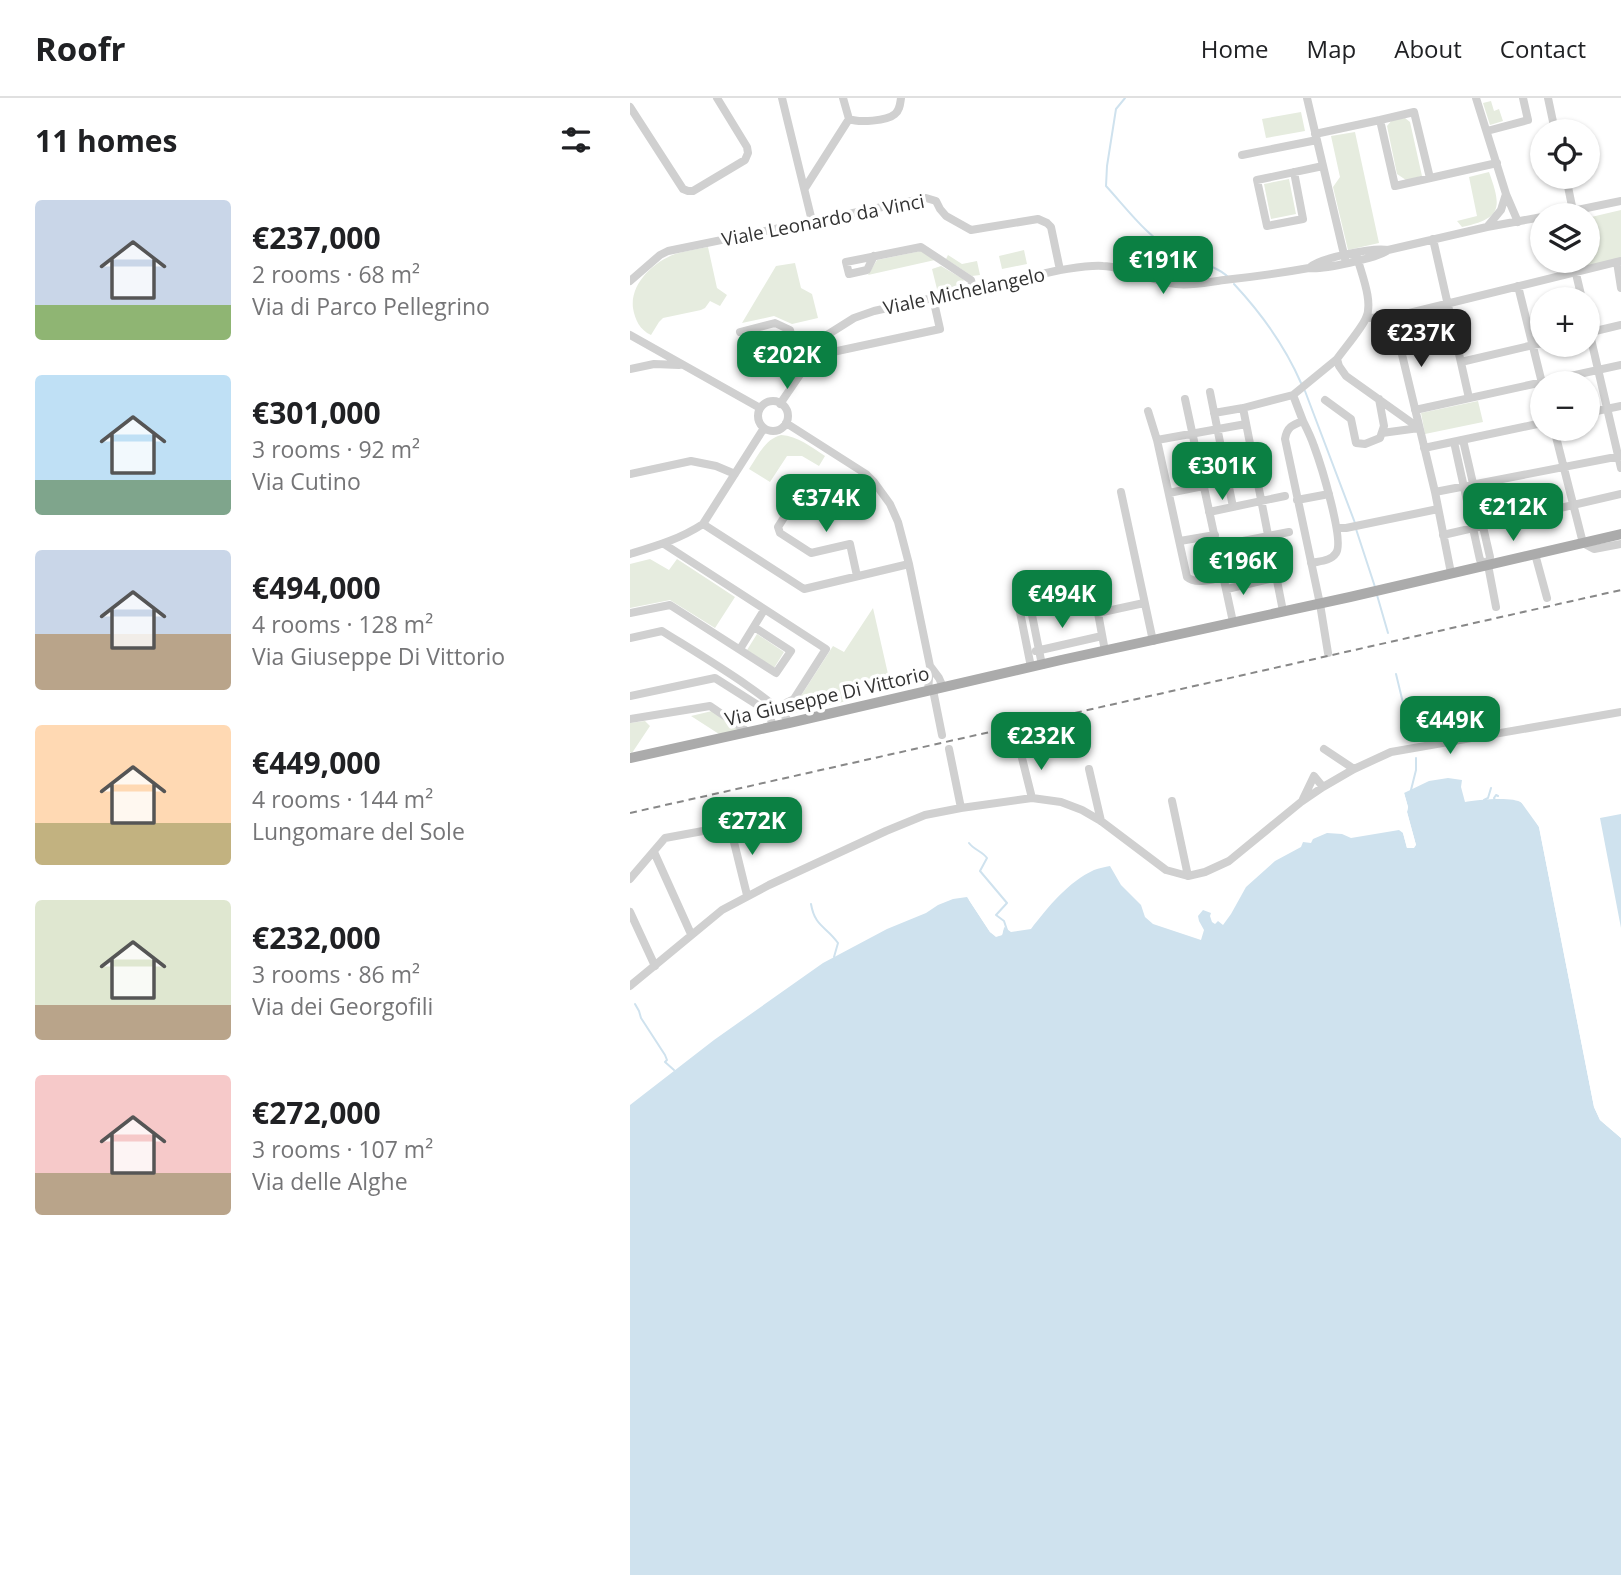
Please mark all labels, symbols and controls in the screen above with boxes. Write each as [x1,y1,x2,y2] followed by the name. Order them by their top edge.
[35,26,125,71] text: Roofr
[1201,32,1269,65] text: Home
[1307,32,1356,65] text: Map
[1394,32,1462,65] text: About
[1500,32,1586,65] text: Contact
[1530,119,1600,441] map controls
[1530,119,1600,189] button: locate
[35,120,178,161] text: 11 homes
[557,121,595,159] icon: filters
[719,188,927,252] street label: Viale Leonardo da Vinci
[1530,203,1600,273] button: layers
[252,217,381,258] text: €237,000
[91,228,175,312] icon: home
[1114,236,1212,296] pin: €191K
[1129,243,1197,275] text: €191K
[252,258,420,290] text: 2 rooms · 68 m²
[881,261,1047,321] street label: Viale Michelangelo
[1530,287,1600,357] button: +
[252,290,490,322] text: Via di Parco Pellegrino
[1372,310,1470,369] pin: €237K
[1387,316,1455,348] text: €237K
[738,331,836,391] pin: €202K
[753,338,821,370] text: €202K
[1530,371,1600,441] button: −
[252,392,381,433] text: €301,000
[91,403,175,487] icon: home
[252,433,420,465] text: 3 rooms · 92 m²
[1173,442,1271,502] pin: €301K
[1188,449,1256,481] text: €301K
[252,465,361,497] text: Via Cutino
[777,474,875,534] pin: €374K
[792,481,860,513] text: €374K
[1464,484,1562,543] pin: €212K
[1479,490,1547,522] text: €212K
[1194,538,1292,597] pin: €196K
[1209,544,1277,576] text: €196K
[252,567,381,608] text: €494,000
[1013,570,1111,630] pin: €494K
[1028,577,1096,609] text: €494K
[91,578,175,662] icon: home
[252,608,433,640] text: 4 rooms · 128 m²
[252,640,505,672] text: Via Giuseppe Di Vittorio
[722,660,932,732] street label: Via Giuseppe Di Vittorio
[1401,696,1499,756] pin: €449K
[1416,703,1484,735] text: €449K
[992,712,1090,772] pin: €232K
[1007,719,1075,751] text: €232K
[252,742,381,783] text: €449,000
[91,753,175,837] icon: home
[252,783,433,815] text: 4 rooms · 144 m²
[703,798,801,857] pin: €272K
[718,804,786,836] text: €272K
[252,815,465,847] text: Lungomare del Sole
[252,917,381,958] text: €232,000
[91,928,175,1012] icon: home
[252,958,420,990] text: 3 rooms · 86 m²
[252,990,433,1022] text: Via dei Georgofili
[252,1092,381,1133] text: €272,000
[91,1103,175,1187] icon: home
[252,1133,433,1165] text: 3 rooms · 107 m²
[252,1165,408,1197] text: Via delle Alghe

